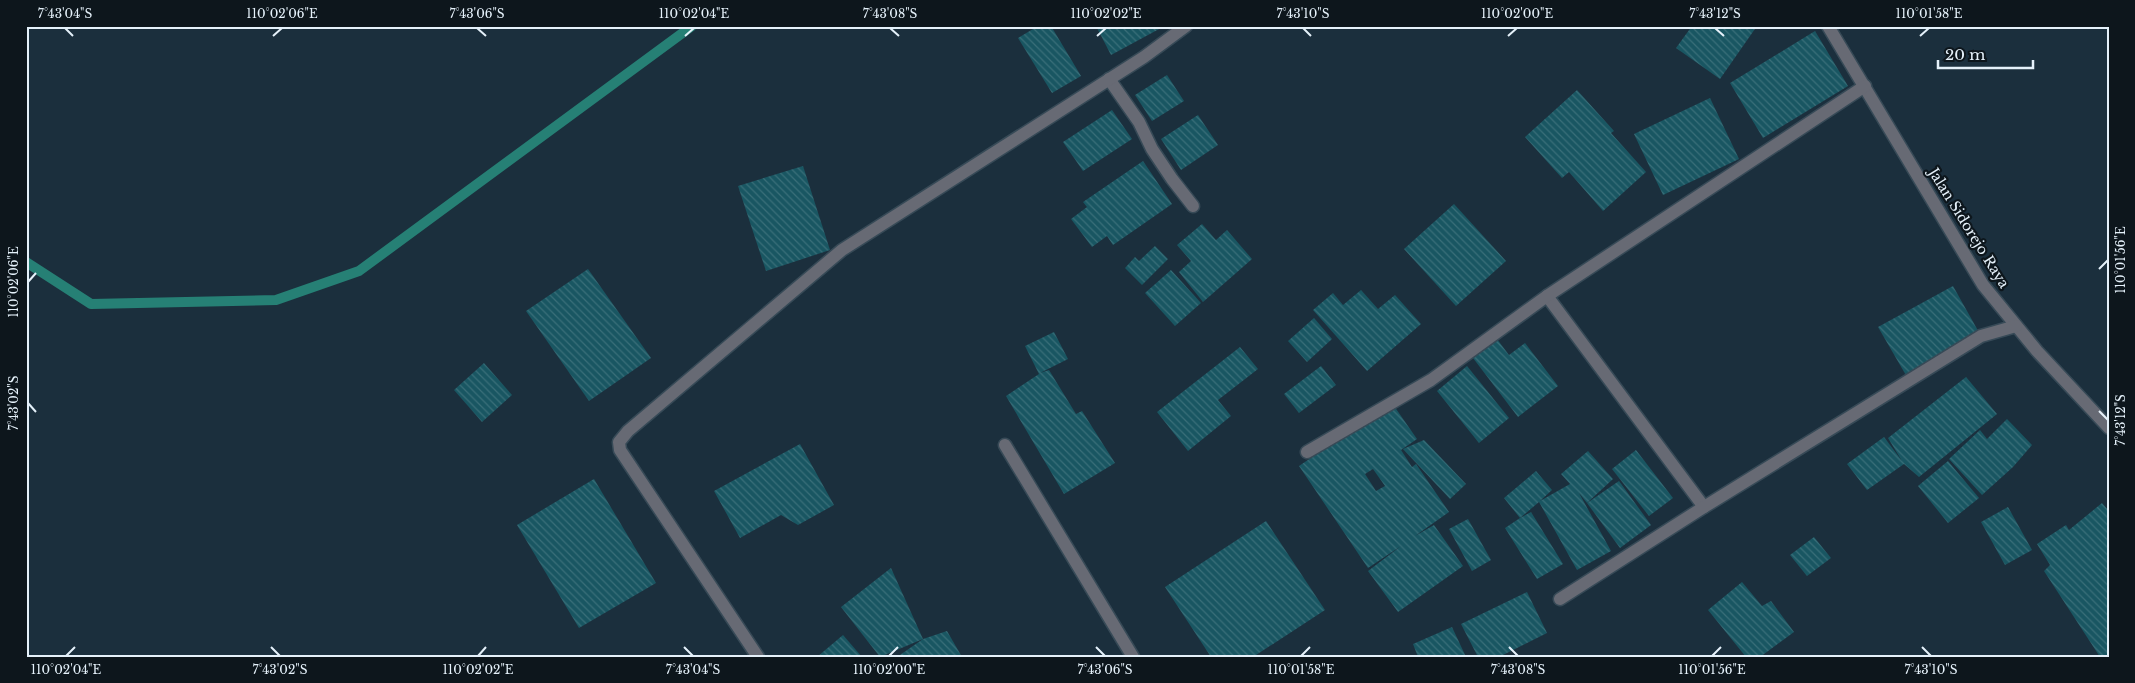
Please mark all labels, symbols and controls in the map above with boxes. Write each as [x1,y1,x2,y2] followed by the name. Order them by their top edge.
[38,6,92,21] text: 7°43'04"S
[246,6,318,21] text: 110°02'06"E
[449,6,505,21] text: 7°43'06"S
[659,6,730,21] text: 110°02'04"E
[863,6,918,21] text: 7°43'08"S
[1070,6,1142,21] text: 110°02'02"E
[1277,6,1330,21] text: 7°43'10"S
[1481,6,1553,21] text: 110°02'00"E
[1689,6,1741,21] text: 7°43'12"S
[1896,6,1963,21] text: 110°01'58"E
[1938,38,2032,70] scale bar
[1945,45,1985,64] text: 20 m
[1924,163,2013,292] street label: Jalan Sidorejo Raya
[2113,226,2128,294] text: 110°01'56"E
[6,246,21,318] text: 110°02'06"E
[6,375,21,430] text: 7°43'02"S
[2113,394,2128,446] text: 7°43'12"S
[31,662,102,677] text: 110°02'04"E
[253,662,308,677] text: 7°43'02"S
[442,662,514,677] text: 110°02'02"E
[666,662,720,677] text: 7°43'04"S
[853,662,925,677] text: 110°02'00"E
[1077,662,1133,677] text: 7°43'06"S
[1268,662,1335,677] text: 110°01'58"E
[1491,662,1546,677] text: 7°43'08"S
[1678,662,1746,677] text: 110°01'56"E
[1905,662,1958,677] text: 7°43'10"S

